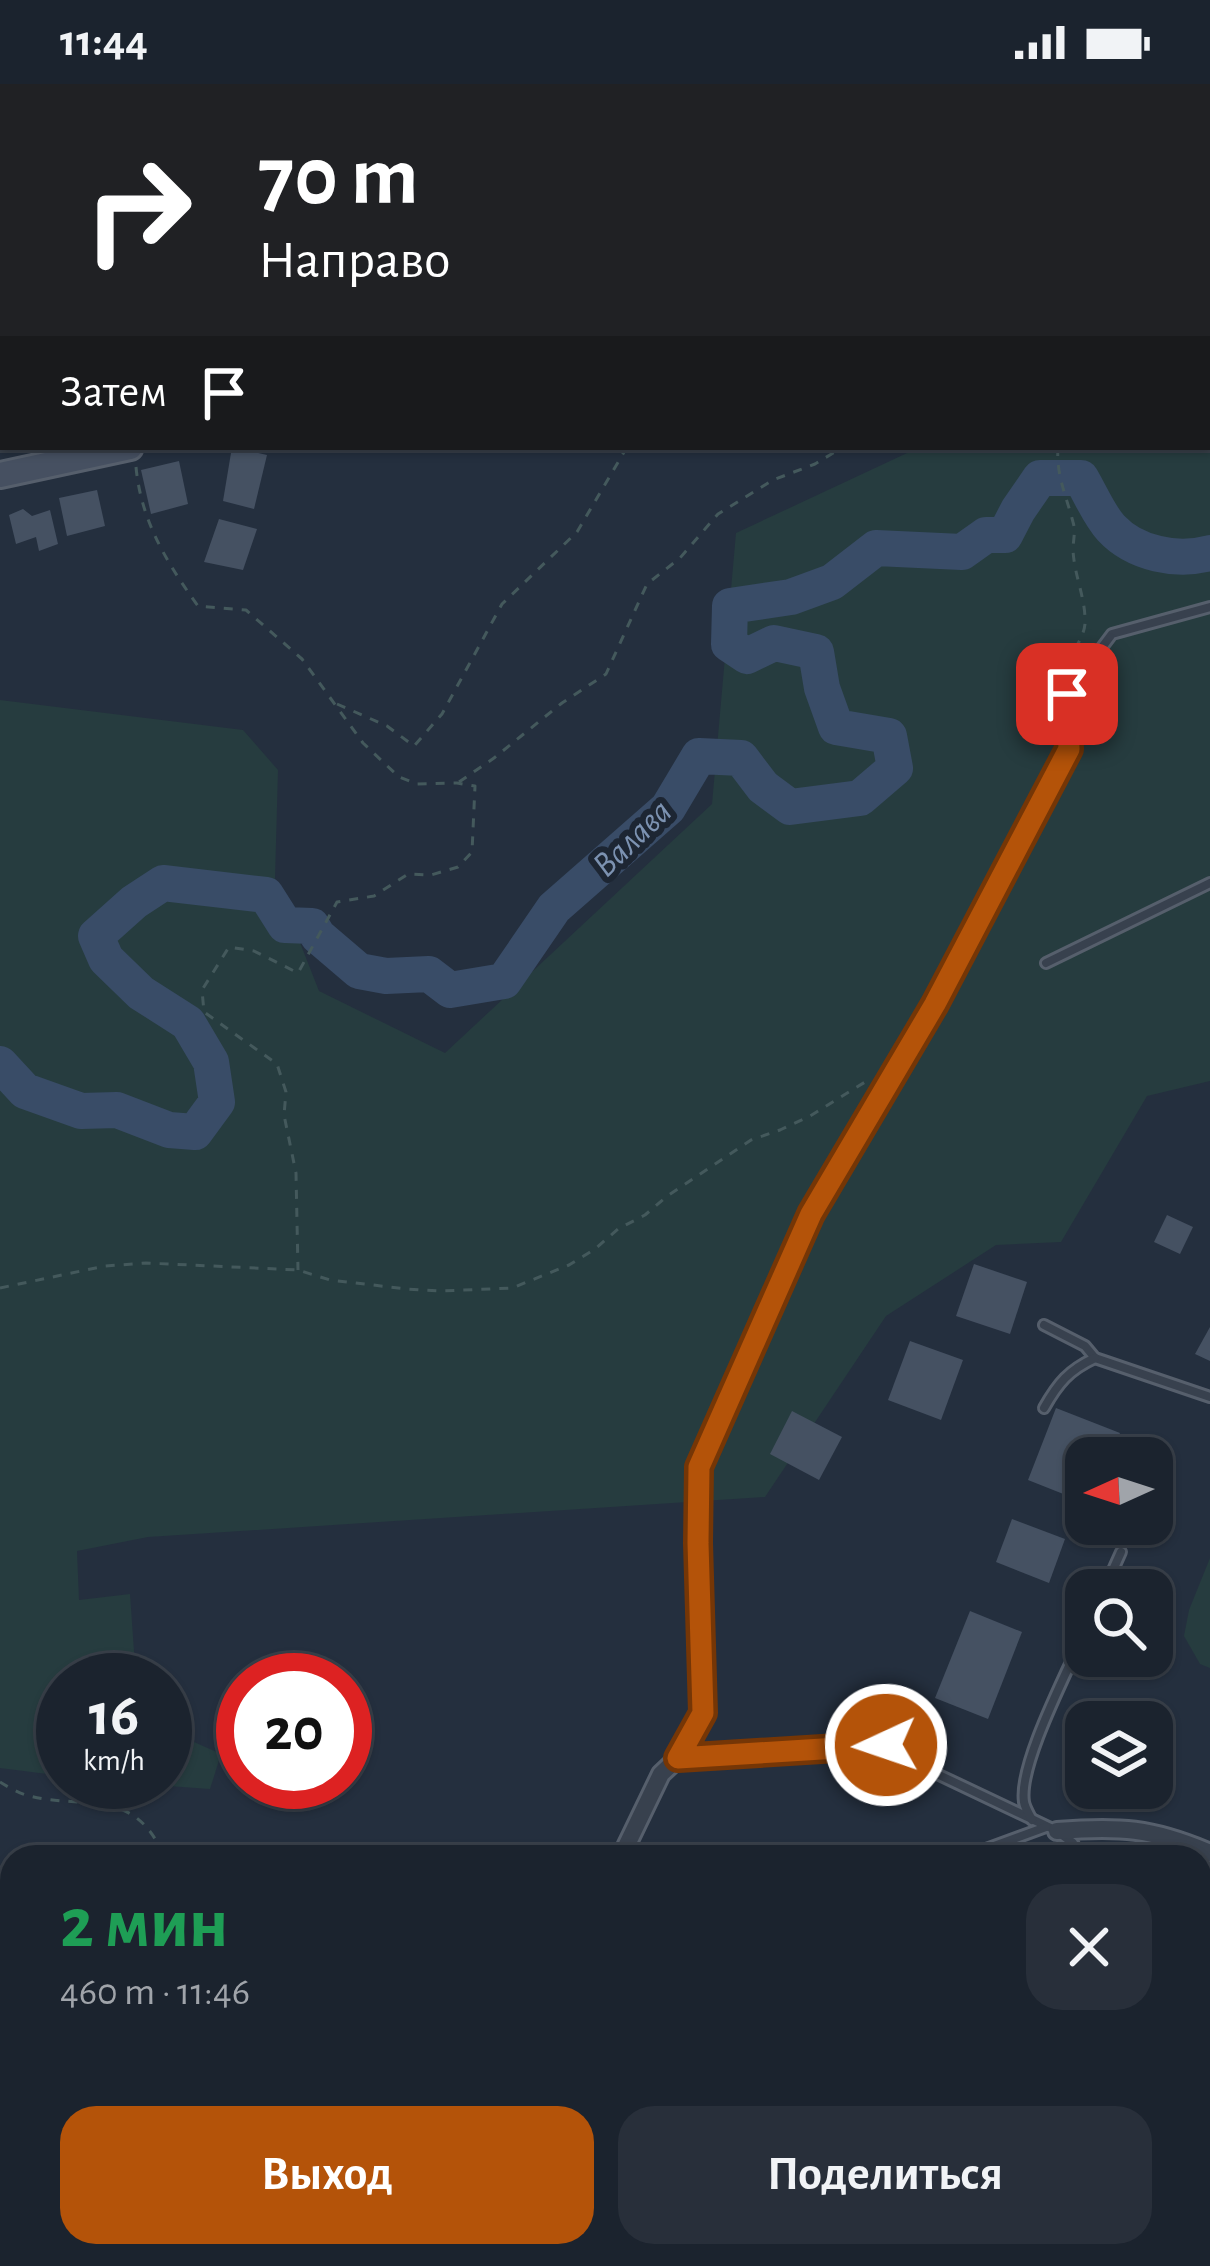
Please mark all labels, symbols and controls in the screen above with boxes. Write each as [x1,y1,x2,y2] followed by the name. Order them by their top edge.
[60,19,148,64] text: 11:44
[60,132,216,288] icon: right
[258,136,419,220] text: 70 m
[258,234,450,288] text: Направо
[191,360,257,426] icon: arrive
[60,370,167,415] text: Затем
[1016,643,1118,745] pin
[1034,661,1100,727] icon: arrive
[586,793,679,884] water label: Валава
[1065,1437,1173,1545] north arrow
[1065,1437,1173,1809] map controls
[1065,1569,1173,1677] button: search
[216,1653,372,1809] speed limit sign: 20
[823,1682,949,1808] position arrow
[89,1686,139,1746] text: 16
[1065,1701,1173,1809] button: layers
[83,1746,145,1776] text: km/h
[1026,1884,1152,2010] button: close
[60,1888,229,1960] text: 2 мин
[60,1973,250,2012] text: 460 m · 11:46
[60,2106,594,2244] button: Выход
[618,2106,1152,2244] button: Поделиться

